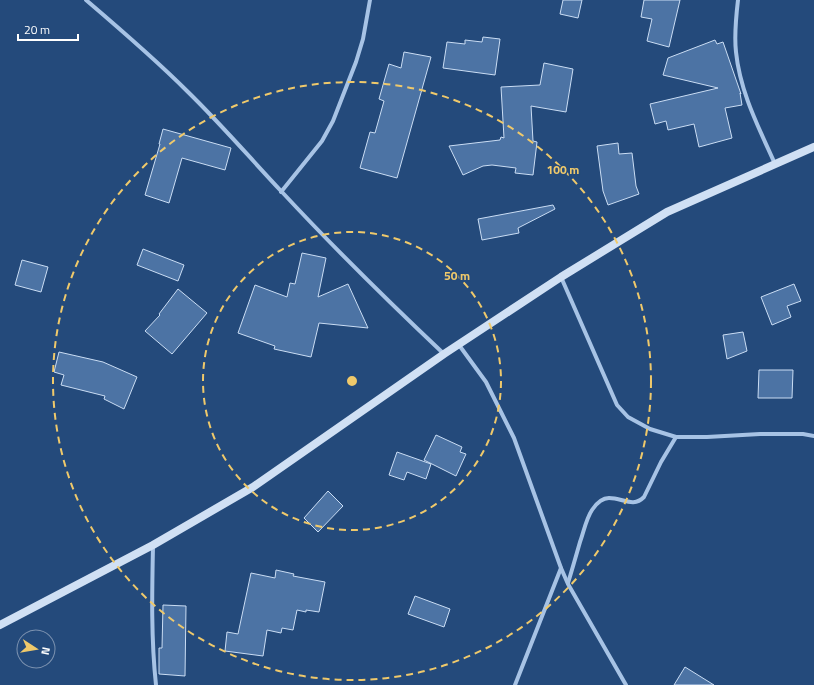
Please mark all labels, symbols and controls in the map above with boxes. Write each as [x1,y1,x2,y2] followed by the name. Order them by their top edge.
[18,16,78,42] scale bar
[24,20,50,39] text: 20 m
[547,160,579,179] text: 100 m
[444,266,470,285] text: 50 m
[345,374,359,388] centre of rings
[16,629,56,669] north arrow
[37,646,54,656] text: N

